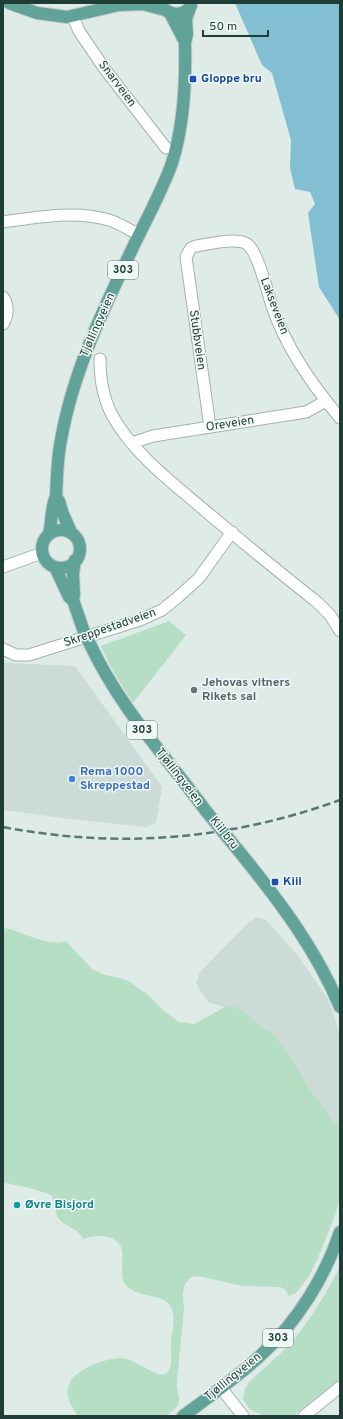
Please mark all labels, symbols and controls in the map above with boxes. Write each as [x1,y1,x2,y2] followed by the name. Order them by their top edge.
[203,12,268,38] scale bar
[209,19,237,35] text: 50 m
[94,58,140,110] street label: Snarveien
[201,71,262,87] place label: Gloppe bru
[188,74,198,84] marker: Gloppe bru
[108,261,138,279] road number: 303
[256,275,292,337] street label: Lakseveien
[77,290,119,360] street label: Tjøllingveien
[185,309,209,371] street label: Stubbveien
[205,412,255,436] street label: Oreveien
[62,605,158,651] street label: Skreppestadveien
[202,675,290,705] place label: Jehovas vitners Rikets sal
[189,685,199,695] marker: Jehovas vitners Rikets sal
[127,721,157,739] road number: 303
[152,745,206,809] street label: Tjøllingveien
[80,764,150,794] place label: Rema 1000 Skreppestad
[67,774,77,784] marker: Rema 1000 Skreppestad
[206,813,242,853] street label: Kiil bru
[283,874,302,890] place label: Kiil
[270,877,280,887] marker: Kiil
[25,1197,94,1213] place label: Øvre Bisjord
[12,1200,22,1210] marker: Øvre Bisjord
[263,1329,293,1347] road number: 303
[201,1349,265,1405] street label: Tjøllingveien

